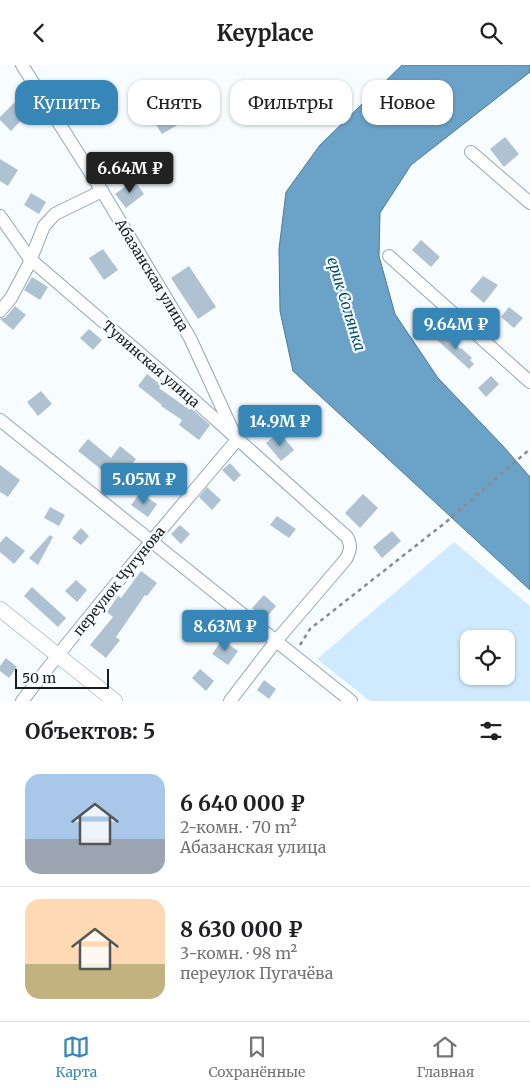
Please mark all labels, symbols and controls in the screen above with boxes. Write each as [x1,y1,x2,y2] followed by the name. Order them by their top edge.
[25,19,53,47] icon: back
[216,19,314,47] text: Keyplace
[477,19,505,47] icon: search
[15,80,118,125] chip: Купить
[128,80,220,125] chip: Снять
[230,80,352,125] chip: Фильтры
[362,80,453,125] chip: Новое
[84,151,176,194] pin: 6.64M ₽
[97,158,163,178] text: 6.64M ₽
[111,215,193,335] street label: Абазанская улица
[323,255,370,353] water label: ерик Солянка
[410,307,502,350] pin: 9.64M ₽
[424,314,488,334] text: 9.64M ₽
[99,317,204,412] street label: Тувинская улица
[234,405,326,447] pin: 14.9M ₽
[249,411,311,431] text: 14.9M ₽
[98,463,190,505] pin: 5.05M ₽
[112,469,176,489] text: 5.05M ₽
[69,522,169,640] street label: переулок Чугунова
[179,609,271,652] pin: 8.63M ₽
[193,616,257,636] text: 8.63M ₽
[460,630,515,685] map controls
[460,630,515,685] button: locate
[15,666,109,689] scale bar
[22,669,56,687] text: 50 m
[477,717,505,745] icon: filters
[25,718,155,745] text: Объектов: 5
[180,790,305,817] text: 6 640 000 ₽
[65,794,125,854] icon: home
[180,817,297,837] text: 2-комн. · 70 m²
[180,837,326,857] text: Абазанская улица
[180,916,303,943] text: 8 630 000 ₽
[65,919,125,979] icon: home
[180,943,297,963] text: 3-комн. · 98 m²
[180,963,333,983] text: переулок Пугачёва
[56,1033,97,1081] tab: Карта
[208,1033,305,1081] tab: Сохранённые
[416,1033,474,1081] tab: Главная

